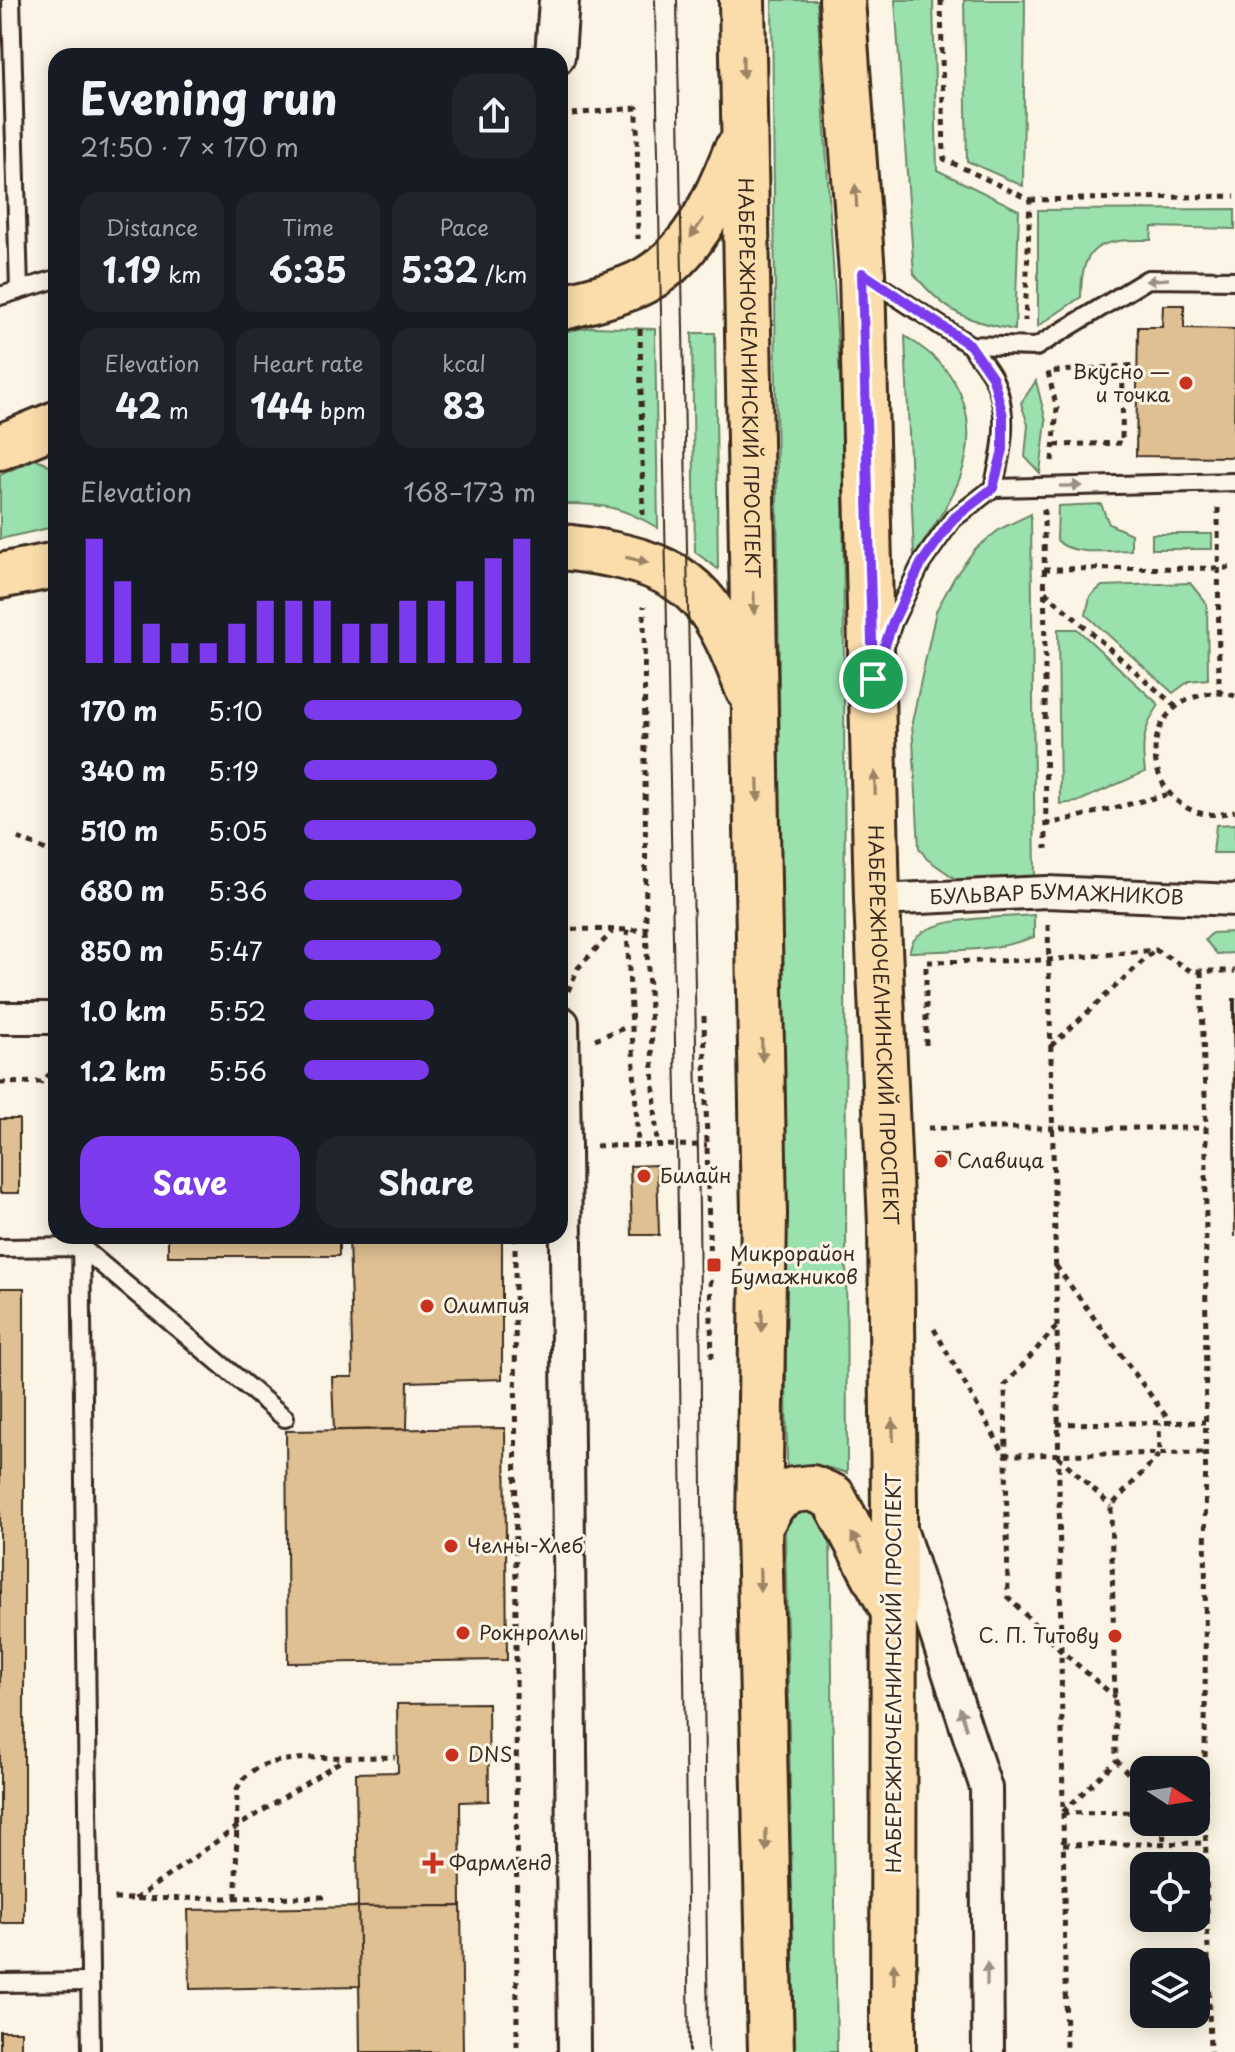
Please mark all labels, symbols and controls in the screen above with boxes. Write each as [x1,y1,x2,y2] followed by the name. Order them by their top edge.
[737,55,749,80] one-way arrow
[80,64,338,130] text: Evening run
[452,74,536,158] button: share
[80,127,299,166] text: 21:50 · 7 × 170 m
[731,177,768,579] street label: НАБЕРЕЖНОЧЕЛНИНСКИЙ ПРОСПЕКТ
[849,183,862,208] one-way arrow
[106,210,198,243] text: Distance
[282,210,334,243] text: Time
[439,210,489,243] text: Pace
[690,218,705,239] one-way arrow
[103,243,161,295] text: 1.19
[269,243,347,295] text: 6:35
[401,243,478,295] text: 5:32
[161,257,201,290] text: km
[478,257,527,290] text: /km
[1145,274,1170,287] one-way arrow
[105,346,199,379] text: Elevation
[252,346,364,379] text: Heart rate
[442,346,486,379] text: kcal
[1073,356,1170,409] place label: Вкусно — и точка
[1177,374,1195,392] marker: Вкусно — и точка
[115,379,161,431] text: 42
[250,379,313,431] text: 144
[442,379,486,431] text: 83
[161,393,189,426] text: m
[313,393,366,426] text: bpm
[80,472,192,511] text: Elevation
[403,472,536,511] text: 168–173 m
[1059,480,1084,493] one-way arrow
[624,554,649,567] one-way arrow
[748,591,761,616] one-way arrow
[839,645,907,713] pin
[851,657,895,701] icon: arrive
[80,691,158,730] text: 170 m
[208,691,263,730] text: 5:10
[80,751,166,790] text: 340 m
[208,751,259,790] text: 5:19
[869,770,882,795] one-way arrow
[752,778,764,803] one-way arrow
[80,811,158,850] text: 510 m
[208,811,268,850] text: 5:05
[861,824,907,1226] street label: НАБЕРЕЖНОЧЕЛНИНСКИЙ ПРОСПЕКТ
[80,871,165,910] text: 680 m
[208,871,268,910] text: 5:36
[929,876,1185,912] street label: БУЛЬВАР БУМАЖНИКОВ
[80,931,163,970] text: 850 m
[208,931,263,970] text: 5:47
[80,991,167,1030] text: 1.0 km
[208,991,266,1030] text: 5:52
[755,1038,768,1063] one-way arrow
[80,1051,166,1090] text: 1.2 km
[208,1051,267,1090] text: 5:56
[80,1136,300,1228] button: Save
[316,1136,536,1228] button: Share
[957,1145,1044,1175] place label: Славица
[932,1152,950,1170] marker: Славица
[660,1160,732,1190] place label: Билайн
[635,1167,653,1185] marker: Билайн
[730,1238,858,1291] place label: Микрорайон Бумажников
[705,1256,723,1274] marker: Микрорайон Бумажников
[443,1290,530,1320] place label: Олимпия
[418,1297,436,1315] marker: Олимпия
[756,1308,768,1333] one-way arrow
[887,1417,900,1442] one-way arrow
[878,1472,908,1873] street label: НАБЕРЕЖНОЧЕЛНИНСКИЙ ПРОСПЕКТ
[467,1530,583,1560] place label: Челны-Хлеб
[850,1531,864,1554] one-way arrow
[442,1537,460,1555] marker: Челны-Хлеб
[754,1568,766,1593] one-way arrow
[479,1617,584,1647] place label: Рокнроллы
[979,1620,1099,1650] place label: С. П. Титову
[454,1624,472,1642] marker: Рокнроллы
[1106,1627,1124,1645] marker: С. П. Титову
[957,1705,969,1729] one-way arrow
[468,1739,512,1769] place label: DNS
[443,1746,461,1764] marker: DNS
[1130,1756,1210,1836] north arrow
[1130,1756,1210,2028] map controls
[760,1828,772,1853] one-way arrow
[449,1847,552,1877] place label: Фармленд
[1130,1852,1210,1932] button: locate
[424,1854,442,1872] marker: Фармленд
[1130,1948,1210,2028] button: layers
[887,1961,900,1986] one-way arrow
[981,1961,993,1986] one-way arrow

